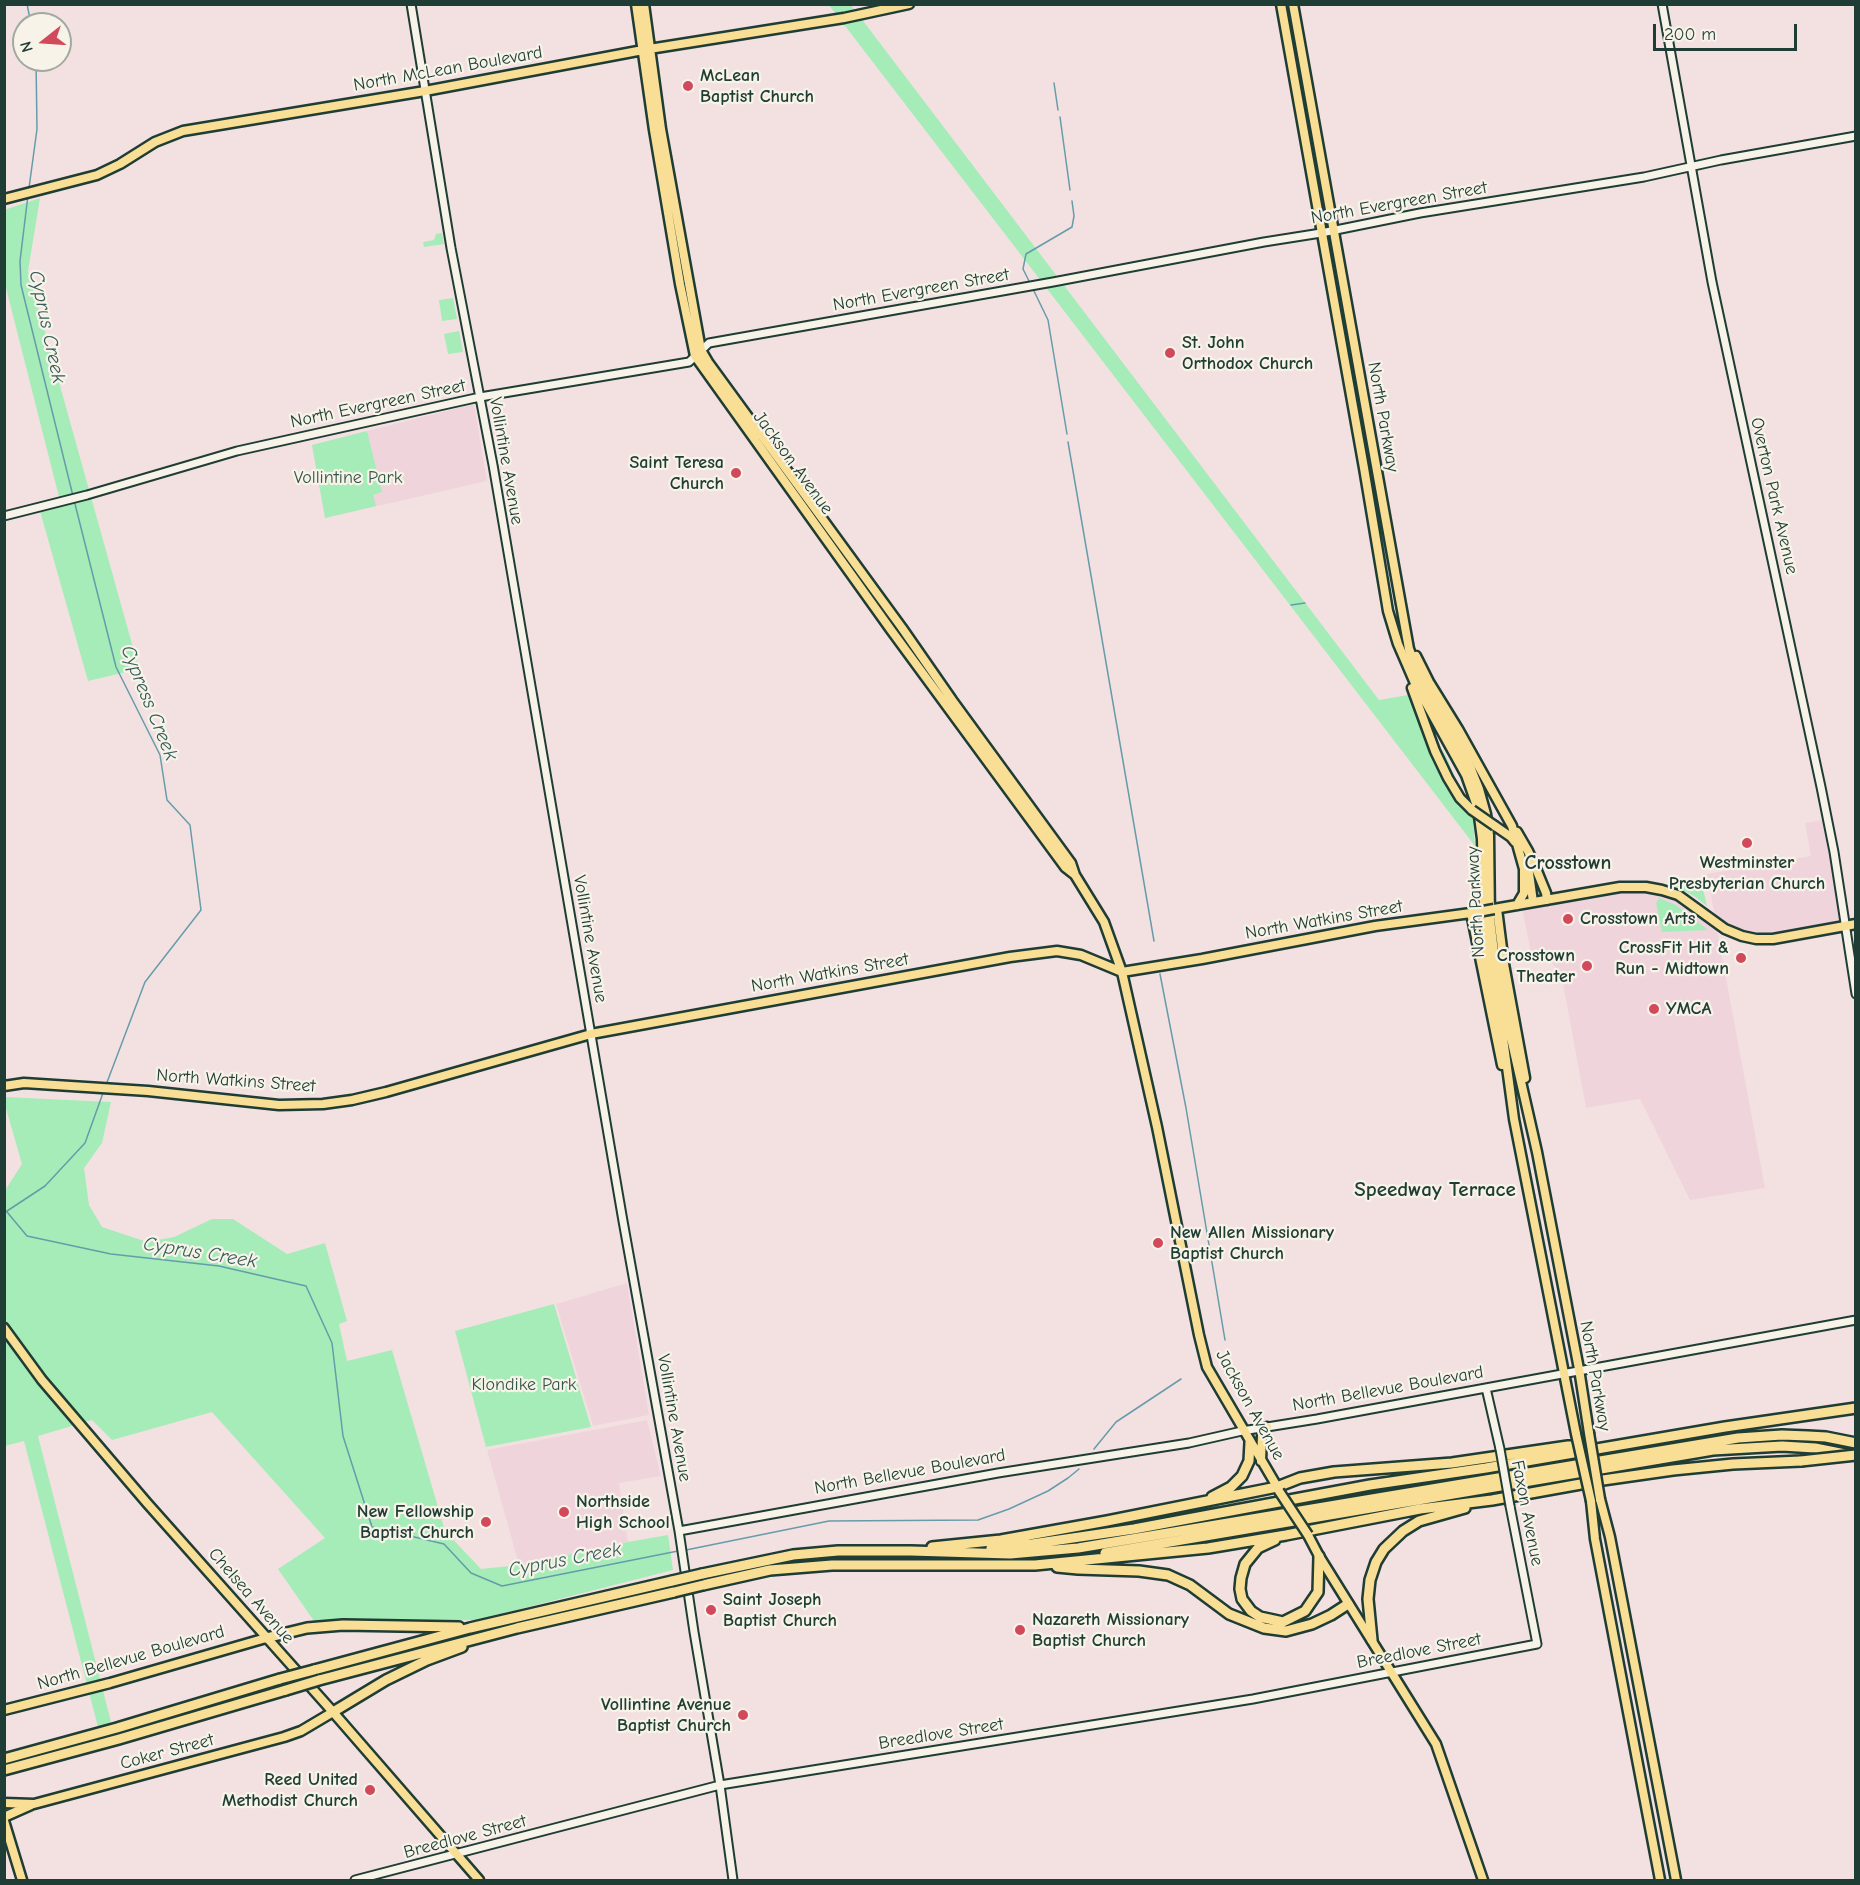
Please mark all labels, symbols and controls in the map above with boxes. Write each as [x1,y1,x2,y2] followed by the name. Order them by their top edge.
[12,12,72,72] north arrow
[1656,12,1800,50] scale bar
[1664,24,1716,45] text: 200 m
[17,39,37,54] text: N
[352,42,544,96] street label: North McLean Boulevard
[700,65,814,107] place label: McLean Baptist Church
[681,79,695,93] marker: McLean Baptist Church
[1309,177,1489,229] street label: North Evergreen Street
[831,264,1011,316] street label: North Evergreen Street
[23,268,71,386] water label: Cyprus Creek
[1182,332,1313,374] place label: St. John Orthodox Church
[1163,346,1177,360] marker: St. John Orthodox Church
[1363,360,1403,474] street label: North Parkway
[289,375,467,433] street label: North Evergreen Street
[484,396,528,526] street label: Vollintine Avenue
[748,407,838,519] street label: Jackson Avenue
[1745,415,1803,577] street label: Overton Park Avenue
[629,452,724,494] place label: Saint Teresa Church
[729,466,743,480] marker: Saint Teresa Church
[294,467,402,489] park label: Vollintine Park
[115,642,183,764] water label: Cypress Creek
[1740,836,1754,850] marker: Westminster Presbyterian Church
[1462,846,1490,958] street label: North Parkway
[1525,851,1611,875] district label: Crosstown
[1669,852,1825,894] place label: Westminster Presbyterian Church
[568,874,612,1004] street label: Vollintine Avenue
[1244,896,1404,944] street label: North Watkins Street
[1580,908,1695,930] place label: Crosstown Arts
[1561,912,1575,926] marker: Crosstown Arts
[1615,937,1729,980] place label: CrossFit Hit & Run - Midtown
[1497,945,1575,988] place label: Crosstown Theater
[750,949,910,997] street label: North Watkins Street
[1734,951,1748,965] marker: CrossFit Hit & Run - Midtown
[1580,959,1594,973] marker: Crosstown Theater
[1666,998,1711,1020] place label: YMCA
[1647,1002,1661,1016] marker: YMCA
[156,1065,316,1097] street label: North Watkins Street
[1354,1177,1516,1203] district label: Speedway Terrace
[1170,1222,1334,1264] place label: New Allen Missionary Baptist Church
[141,1232,259,1274] water label: Cyprus Creek
[1151,1236,1165,1250] marker: New Allen Missionary Baptist Church
[1575,1319,1615,1433] street label: North Parkway
[1211,1346,1289,1464] street label: Jackson Avenue
[652,1353,696,1483] street label: Vollintine Avenue
[1291,1362,1485,1416] street label: North Bellevue Boulevard
[472,1374,576,1396] park label: Klondike Park
[813,1445,1007,1499] street label: North Bellevue Boulevard
[1506,1458,1548,1568] street label: Faxon Avenue
[576,1491,670,1534] place label: Northside High School
[357,1501,474,1544] place label: New Fellowship Baptist Church
[557,1505,571,1519] marker: Northside High School
[479,1515,493,1529] marker: New Fellowship Baptist Church
[506,1537,624,1583] water label: Cyprus Creek
[203,1544,299,1648] street label: Chelsea Avenue
[723,1589,837,1632] place label: Saint Joseph Baptist Church
[704,1603,718,1617] marker: Saint Joseph Baptist Church
[1032,1609,1189,1652] place label: Nazareth Missionary Baptist Church
[35,1621,227,1695] street label: North Bellevue Boulevard
[1013,1623,1027,1637] marker: Nazareth Missionary Baptist Church
[1355,1628,1483,1674] street label: Breedlove Street
[601,1694,731,1736] place label: Vollintine Avenue Baptist Church
[736,1708,750,1722] marker: Vollintine Avenue Baptist Church
[877,1713,1005,1755] street label: Breedlove Street
[118,1729,216,1775] street label: Coker Street
[222,1769,358,1812] place label: Reed United Methodist Church
[363,1783,377,1797] marker: Reed United Methodist Church
[401,1810,529,1864] street label: Breedlove Street

